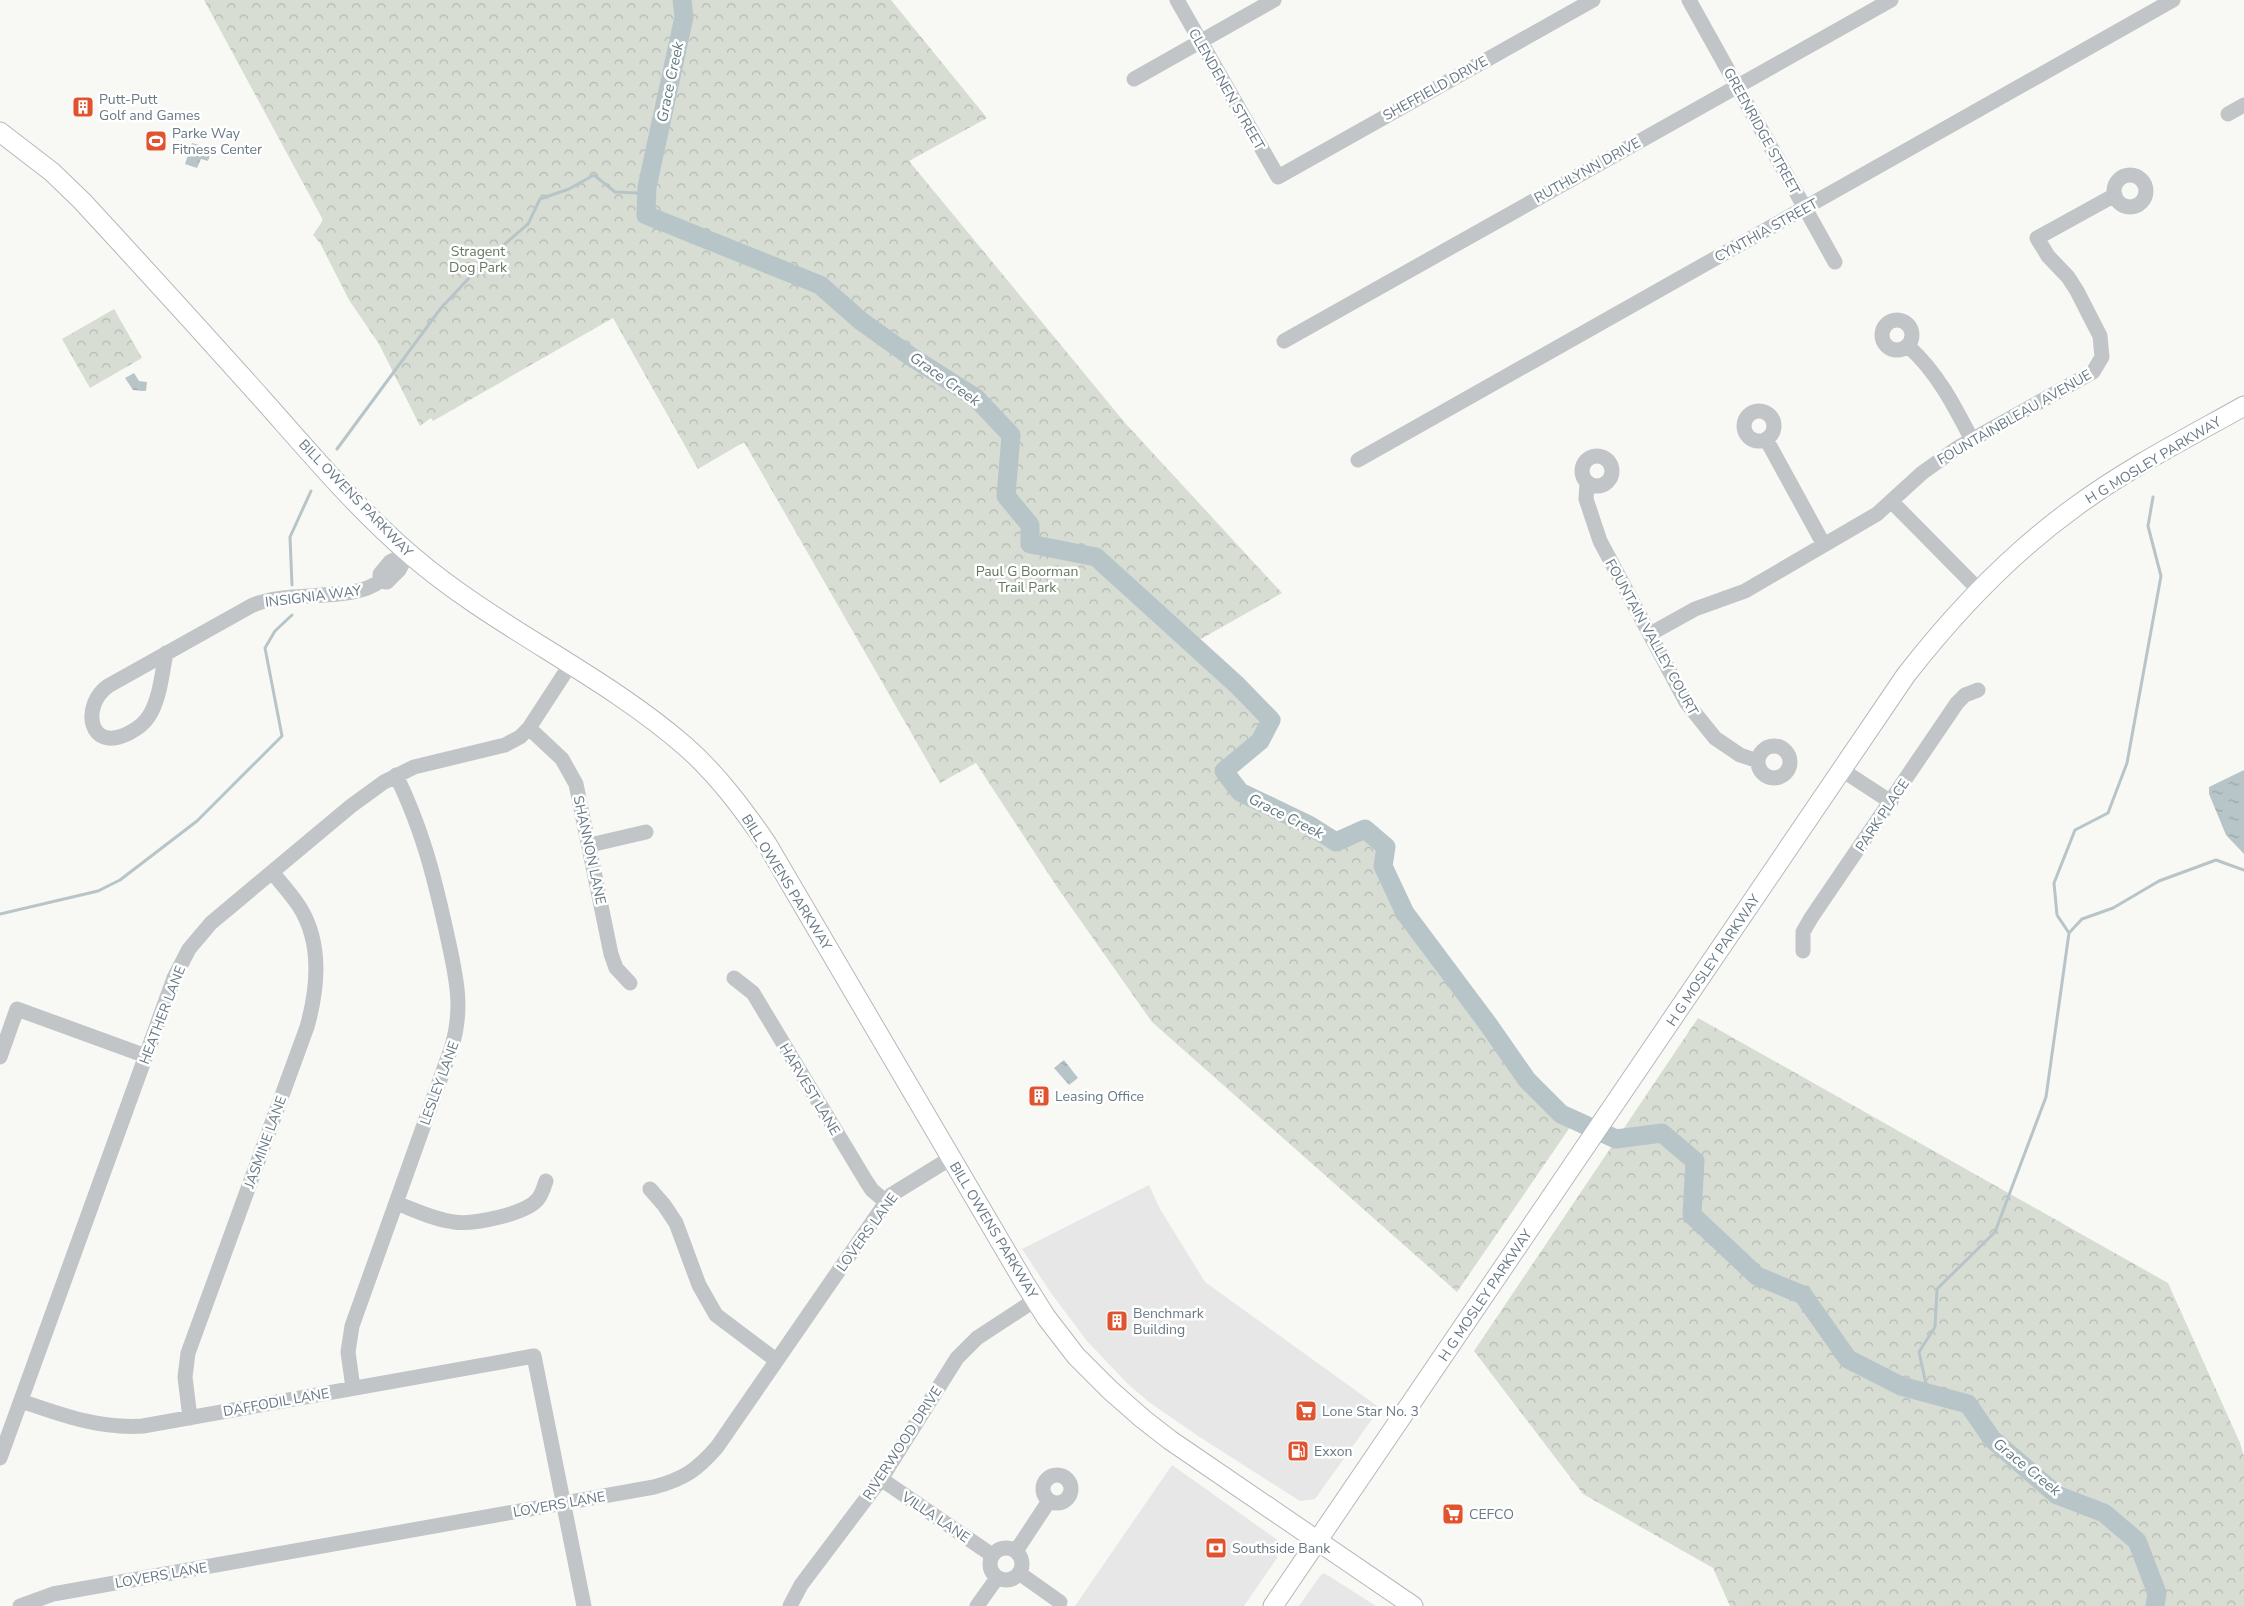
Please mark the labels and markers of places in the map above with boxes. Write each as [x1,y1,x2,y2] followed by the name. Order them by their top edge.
[99,90,200,125] place label: Putt-Putt Golf and Games
[71,95,95,119] building icon: Putt-Putt Golf and Games
[172,124,262,159] place label: Parke Way Fitness Center
[144,129,168,153] sports icon: Parke Way Fitness Center
[1027,1084,1051,1108] building icon: Leasing Office
[1055,1087,1144,1106] place label: Leasing Office
[1133,1304,1205,1339] place label: Benchmark Building
[1105,1309,1129,1333] building icon: Benchmark Building
[1294,1399,1318,1423] supermarket icon: Lone Star No. 3
[1322,1402,1419,1421] place label: Lone Star No. 3
[1286,1439,1310,1463] fuel station icon: Exxon
[1314,1442,1352,1461] place label: Exxon
[1441,1502,1465,1526] supermarket icon: CEFCO
[1469,1505,1514,1524] place label: CEFCO
[1204,1536,1228,1560] bank icon: Southside Bank
[1232,1539,1331,1558] place label: Southside Bank

